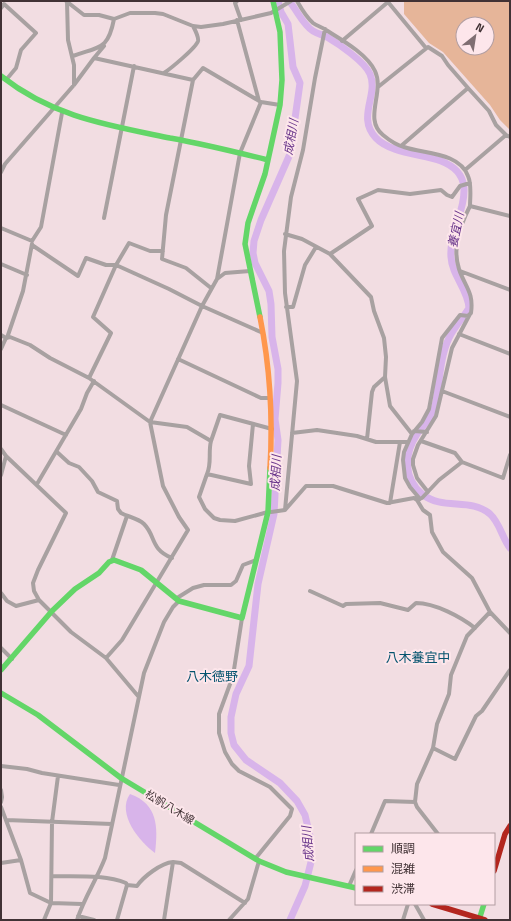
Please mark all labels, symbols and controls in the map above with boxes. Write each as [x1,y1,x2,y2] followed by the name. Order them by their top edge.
[455,16,495,56] north arrow
[473,19,487,36] text: N
[278,116,303,156] water label: 成相川
[442,208,469,249] water label: 養宜川
[265,453,286,491] water label: 成相川
[385,647,451,667] district label: 八木養宜中
[186,666,238,686] district label: 八木徳野
[142,786,198,828] street label: 松帆八木線
[296,823,319,863] water label: 成相川
[355,833,495,905] legend
[391,839,415,858] text: 順調
[391,859,415,878] text: 混雑
[391,879,415,898] text: 渋滞

